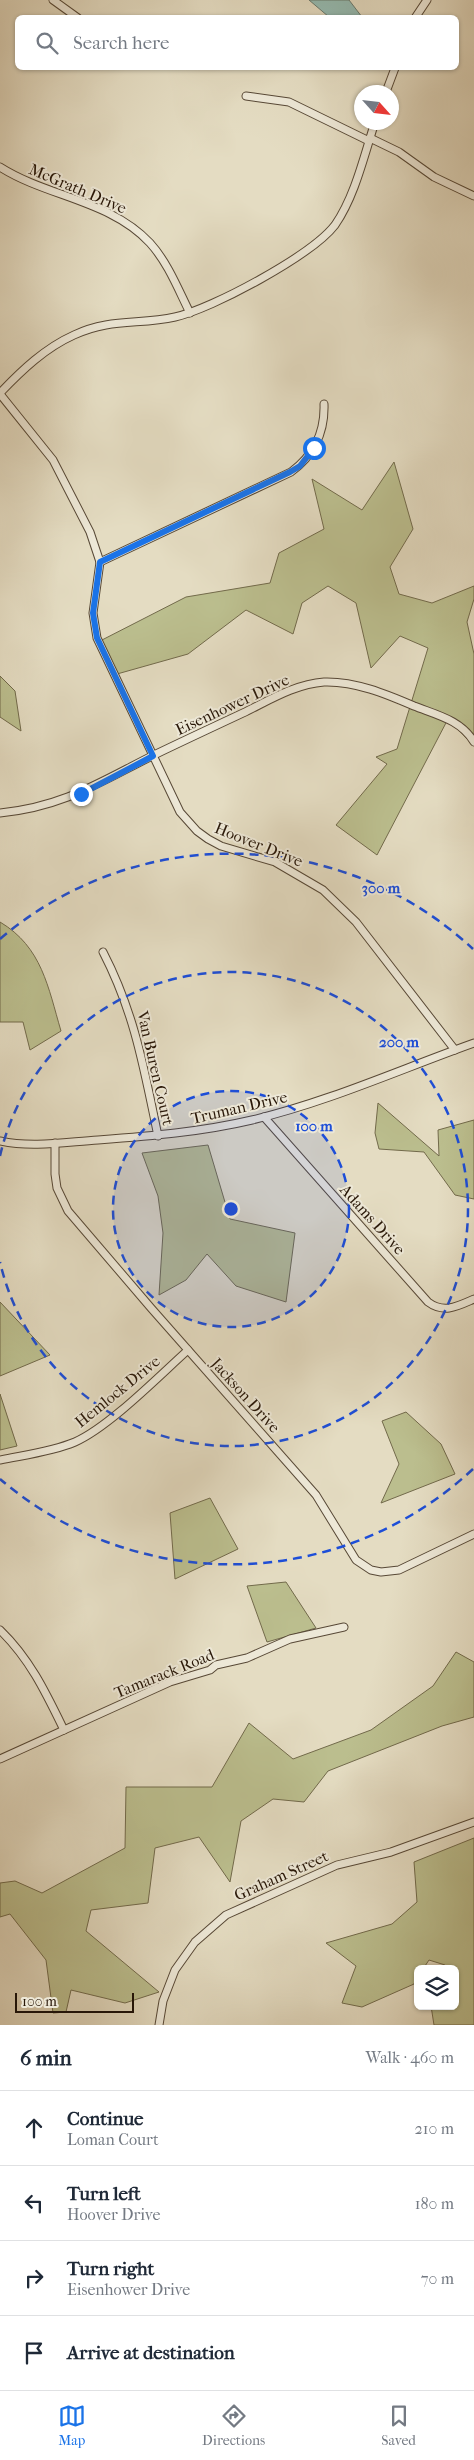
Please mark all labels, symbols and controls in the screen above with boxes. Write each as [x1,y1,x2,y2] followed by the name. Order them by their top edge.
[15,15,459,70] search box
[33,29,61,57] icon: search
[73,32,169,54] text: Search here
[354,85,399,130] north arrow
[26,159,130,218] street label: McGrath Drive
[303,437,326,460] route start
[172,670,292,739] street label: Eisenhower Drive
[70,783,93,806] route end
[212,818,306,871] street label: Hoover Drive
[362,879,401,897] text: 300 m
[133,1008,178,1127] street label: Van Buren Court
[379,1033,419,1051] text: 200 m
[189,1087,289,1128] street label: Truman Drive
[295,1117,333,1135] text: 100 m
[335,1179,409,1259] street label: Adams Drive
[222,1200,240,1218] centre of rings
[71,1351,164,1431] street label: Hemlock Drive
[206,1353,284,1437] street label: Jackson Drive
[111,1645,217,1702] street label: Tamarack Road
[231,1846,331,1905] street label: Graham Street
[414,1965,459,2010] map controls
[414,1965,459,2010] button: layers
[15,1990,134,2013] scale bar
[22,1993,57,2010] text: 100 m
[20,2046,72,2070] text: 6 min
[366,2048,454,2067] text: Walk · 460 m
[67,2108,143,2130] text: Continue
[20,2114,48,2142] icon: ahead
[415,2119,454,2138] text: 210 m
[67,2130,159,2149] text: Loman Court
[67,2183,141,2205] text: Turn left
[20,2189,48,2217] icon: left
[415,2194,454,2213] text: 180 m
[67,2205,160,2224] text: Hoover Drive
[67,2258,154,2280] text: Turn right
[20,2264,48,2292] icon: right
[421,2269,454,2288] text: 70 m
[67,2280,190,2299] text: Eisenhower Drive
[20,2339,48,2367] icon: arrive
[67,2342,235,2364] text: Arrive at destination
[58,2402,86,2449] tab: Map
[202,2402,265,2449] tab: Directions
[381,2402,416,2449] tab: Saved

